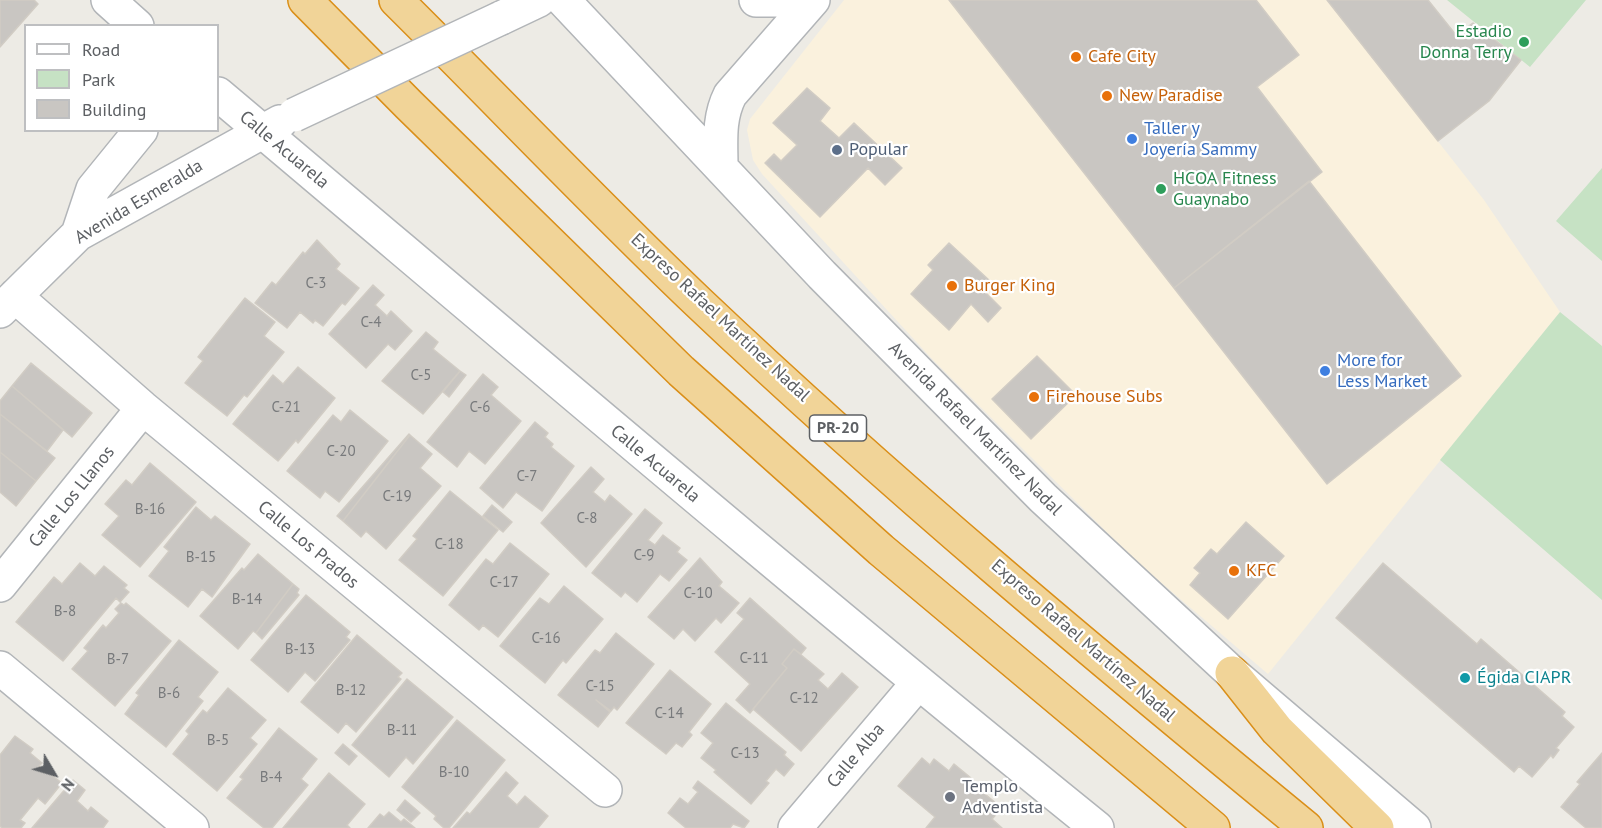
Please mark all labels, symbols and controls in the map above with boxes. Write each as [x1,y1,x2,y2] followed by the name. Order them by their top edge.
[1420,21,1512,63] place label: Estadio Donna Terry
[24,24,219,132] legend
[1517,35,1531,49] marker: Estadio Donna Terry
[82,38,120,61] text: Road
[1088,46,1156,68] place label: Cafe City
[1069,50,1083,64] marker: Cafe City
[82,68,115,91] text: Park
[1119,85,1223,107] place label: New Paradise
[1100,89,1114,103] marker: New Paradise
[82,98,146,121] text: Building
[235,106,333,194] street label: Calle Acuarela
[1144,118,1257,160] place label: Taller y Joyería Sammy
[1125,132,1139,146] marker: Taller y Joyería Sammy
[849,139,908,161] place label: Popular
[830,143,844,157] marker: Popular
[71,155,207,249] street label: Avenida Esmeralda
[1173,168,1276,210] place label: HCOA Fitness Guaynabo
[1154,182,1168,196] marker: HCOA Fitness Guaynabo
[626,229,814,407] street label: Expreso Rafael Martínez Nadal
[306,275,326,293] house number: C-3
[964,275,1055,297] place label: Burger King
[945,279,959,293] marker: Burger King
[361,314,381,332] house number: C-4
[884,338,1066,520] street label: Avenida Rafael Martínez Nadal
[1337,350,1427,392] place label: More for Less Market
[1318,364,1332,378] marker: More for Less Market
[411,367,431,385] house number: C-5
[1046,386,1163,408] place label: Firehouse Subs
[1027,390,1041,404] marker: Firehouse Subs
[271,399,301,417] house number: C-21
[470,399,490,417] house number: C-6
[810,415,866,441] road number: PR-20
[606,420,704,508] street label: Calle Acuarela
[25,442,119,552] street label: Calle Los Llanos
[326,443,356,461] house number: C-20
[517,468,537,486] house number: C-7
[382,488,412,506] house number: C-19
[253,497,363,593] street label: Calle Los Prados
[135,501,165,519] house number: B-16
[577,510,597,528] house number: C-8
[434,536,464,554] house number: C-18
[634,547,654,565] house number: C-9
[186,549,216,567] house number: B-15
[987,555,1179,727] street label: Expreso Rafael Martínez Nadal
[1246,560,1277,582] place label: KFC
[1227,564,1241,578] marker: KFC
[489,574,519,592] house number: C-17
[683,585,713,603] house number: C-10
[232,591,262,609] house number: B-14
[54,603,76,621] house number: B-8
[531,630,561,648] house number: C-16
[285,641,315,659] house number: B-13
[739,650,769,668] house number: C-11
[107,651,129,669] house number: B-7
[1477,667,1571,689] place label: Égida CIAPR
[1458,671,1472,685] marker: Égida CIAPR
[585,678,615,696] house number: C-15
[336,682,366,700] house number: B-12
[158,685,180,703] house number: B-6
[789,690,819,708] house number: C-12
[654,705,684,723] house number: C-14
[823,719,889,793] street label: Calle Alba
[387,722,417,740] house number: B-11
[207,732,229,750] house number: B-5
[24,744,84,804] north arrow
[730,745,760,763] house number: C-13
[439,764,469,782] house number: B-10
[260,769,282,787] house number: B-4
[57,775,79,795] text: N
[962,776,1043,818] place label: Templo Adventista
[943,790,957,804] marker: Templo Adventista

